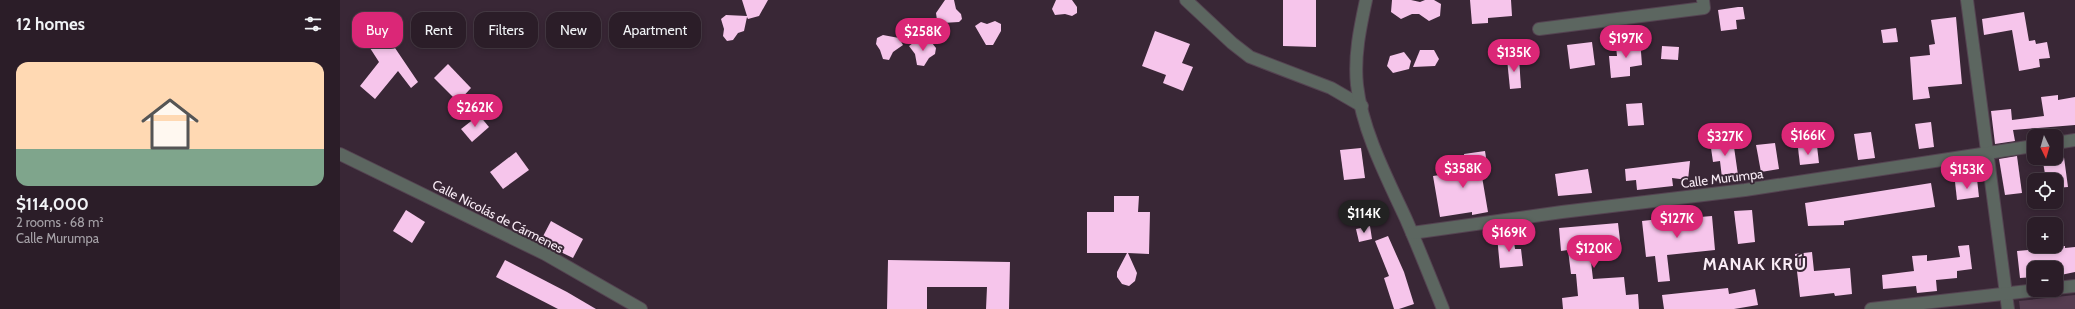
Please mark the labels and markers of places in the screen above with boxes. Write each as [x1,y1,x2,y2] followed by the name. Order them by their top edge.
[895,18,951,52] pin: $258K
[1598,25,1654,59] pin: $197K
[1486,39,1542,73] pin: $135K
[447,94,503,128] pin: $262K
[1780,122,1836,156] pin: $166K
[1697,123,1753,157] pin: $327K
[1435,155,1491,189] pin: $358K
[1939,156,1995,190] pin: $153K
[1336,200,1392,234] pin: $114K
[1649,205,1705,239] pin: $127K
[1481,219,1537,253] pin: $169K
[1566,235,1622,269] pin: $120K

